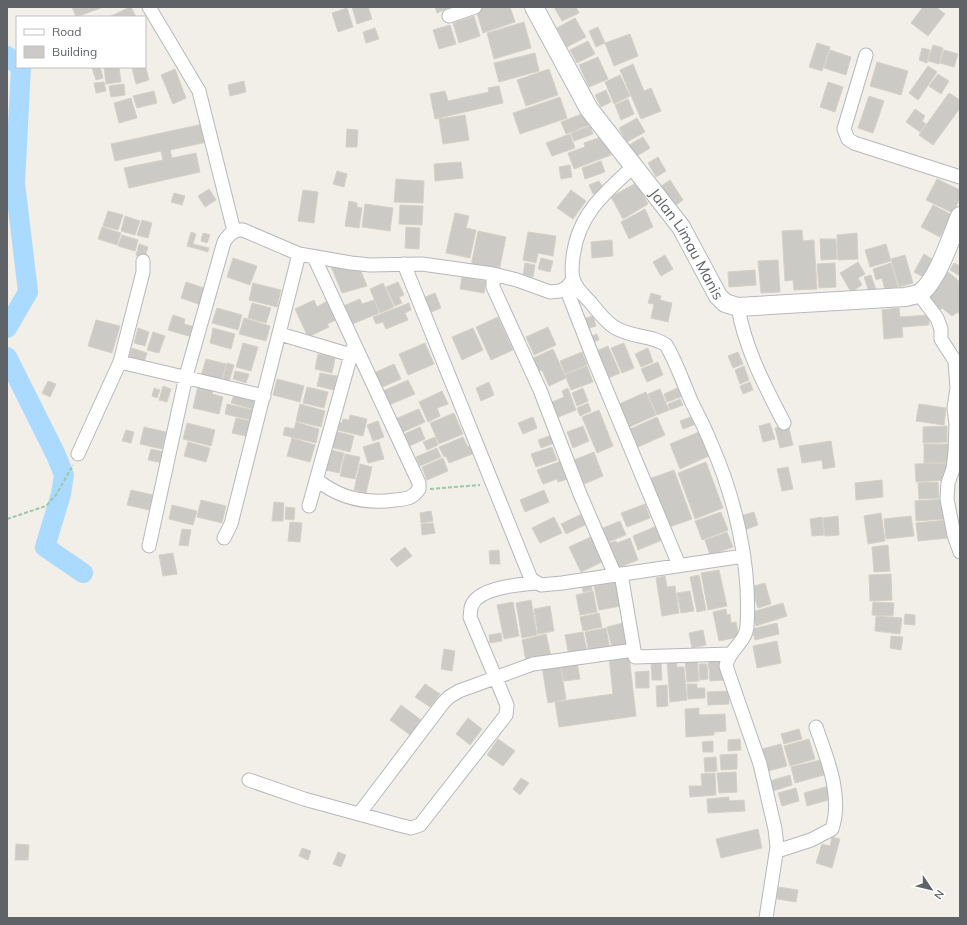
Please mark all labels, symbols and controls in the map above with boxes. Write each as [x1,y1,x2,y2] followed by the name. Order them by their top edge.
[16,16,146,68] legend
[52,24,81,39] text: Road
[52,44,97,59] text: Building
[645,184,728,303] street label: Jalan Limau Manis
[911,869,951,909] north arrow
[931,887,947,902] text: N

